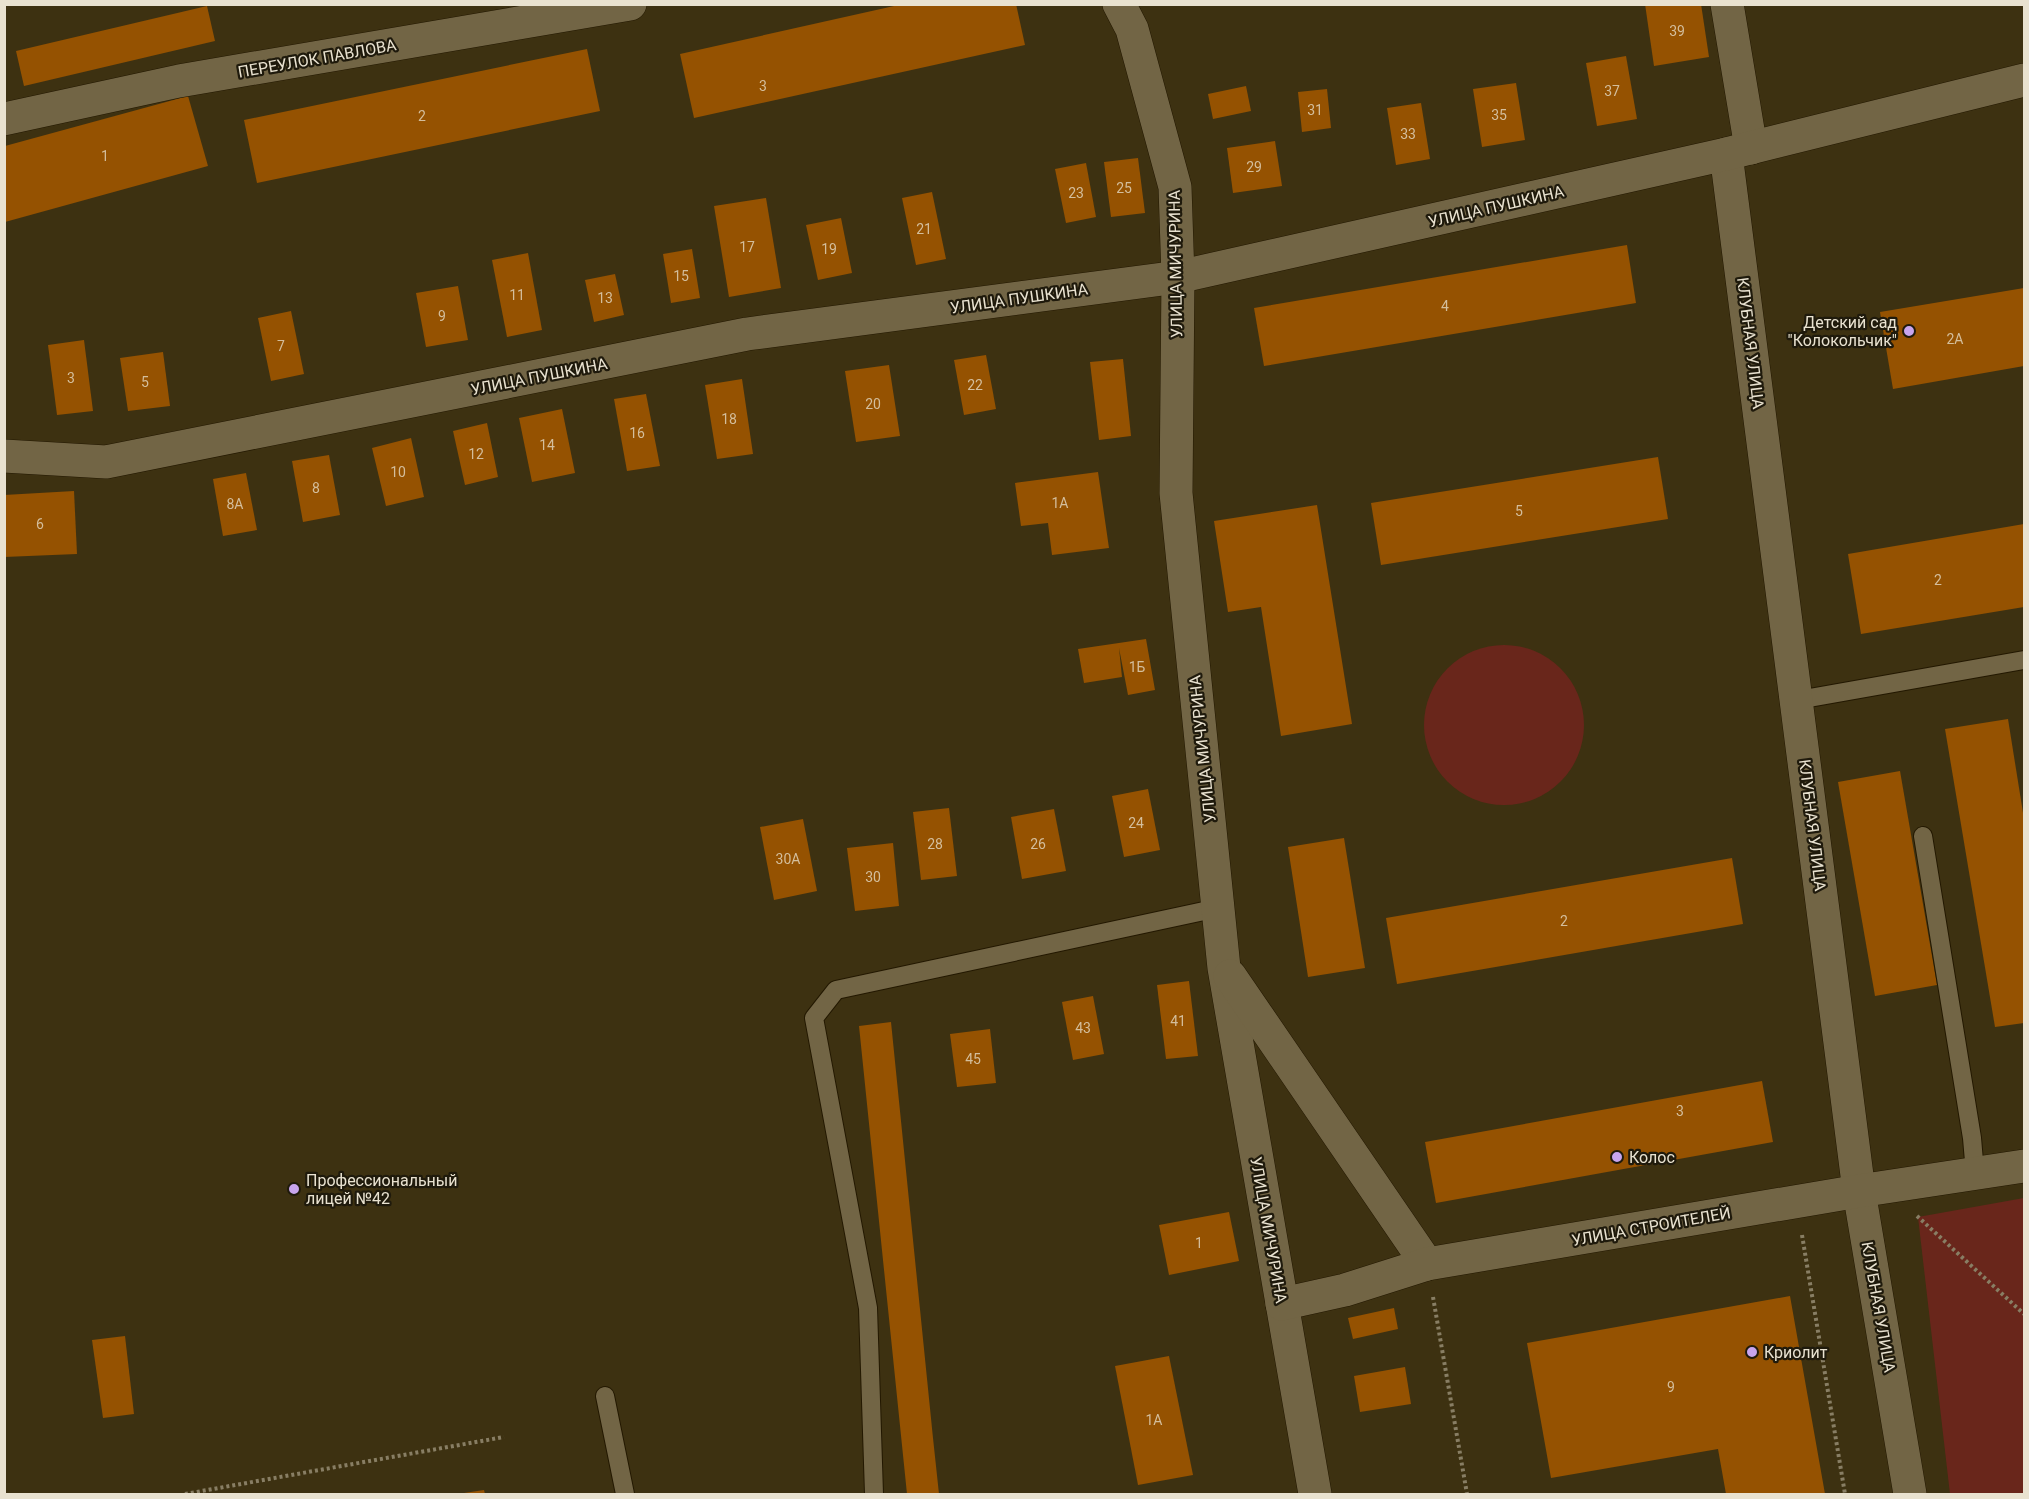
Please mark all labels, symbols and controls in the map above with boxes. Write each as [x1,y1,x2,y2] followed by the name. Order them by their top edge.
[1669,23,1685,39] house number: 39
[236,35,398,82] street label: ПЕРЕУЛОК ПАВЛОВА
[759,78,767,94] house number: 3
[1604,83,1620,99] house number: 37
[1307,102,1323,118] house number: 31
[1491,107,1507,123] house number: 35
[418,108,426,124] house number: 2
[1400,126,1416,142] house number: 33
[101,148,109,164] house number: 1
[1246,159,1262,175] house number: 29
[1116,180,1132,196] house number: 25
[1426,181,1566,231] street label: УЛИЦА ПУШКИНА
[1068,185,1084,201] house number: 23
[1165,189,1186,338] street label: УЛИЦА МИЧУРИНА
[916,221,932,237] house number: 21
[739,239,755,255] house number: 17
[821,241,837,257] house number: 19
[673,268,689,284] house number: 15
[1733,276,1768,411] street label: КЛУБНАЯ УЛИЦА
[949,279,1090,318] street label: УЛИЦА ПУШКИНА
[509,287,525,303] house number: 11
[597,290,613,306] house number: 13
[1441,298,1449,314] house number: 4
[438,308,446,324] house number: 9
[1788,313,1897,350] place label: Детский сад "Колокольчик"
[1902,324,1916,338] marker: Детский сад "Колокольчик"
[1946,331,1964,347] house number: 2А
[277,338,285,354] house number: 7
[469,354,610,399] street label: УЛИЦА ПУШКИНА
[67,370,75,386] house number: 3
[141,374,149,390] house number: 5
[967,377,983,393] house number: 22
[865,396,881,412] house number: 20
[721,411,737,427] house number: 18
[629,425,645,441] house number: 16
[539,437,555,453] house number: 14
[468,446,484,462] house number: 12
[390,464,406,480] house number: 10
[312,480,320,496] house number: 8
[1051,495,1069,511] house number: 1А
[226,496,244,512] house number: 8А
[1515,503,1523,519] house number: 5
[36,516,44,532] house number: 6
[1934,572,1942,588] house number: 2
[1129,659,1146,675] house number: 1Б
[1185,674,1220,824] street label: УЛИЦА МИЧУРИНА
[1795,758,1830,893] street label: КЛУБНАЯ УЛИЦА
[1128,815,1144,831] house number: 24
[927,836,943,852] house number: 28
[1030,836,1046,852] house number: 26
[776,851,800,867] house number: 30А
[865,869,881,885] house number: 30
[1560,913,1568,929] house number: 2
[1170,1013,1186,1029] house number: 41
[1075,1020,1091,1036] house number: 43
[965,1051,981,1067] house number: 45
[1676,1103,1684,1119] house number: 3
[1629,1148,1675,1167] place label: Колос
[1610,1150,1624,1164] marker: Колос
[1246,1155,1291,1305] street label: УЛИЦА МИЧУРИНА
[306,1171,457,1208] place label: Профессиональный лицей №42
[287,1182,301,1196] marker: Профессиональный лицей №42
[1570,1203,1732,1250] street label: УЛИЦА СТРОИТЕЛЕЙ
[1195,1235,1203,1251] house number: 1
[1858,1240,1899,1375] street label: КЛУБНАЯ УЛИЦА
[1764,1343,1828,1362] place label: Криолит
[1745,1345,1759,1359] marker: Криолит
[1667,1379,1675,1395] house number: 9
[1145,1412,1163,1428] house number: 1А

